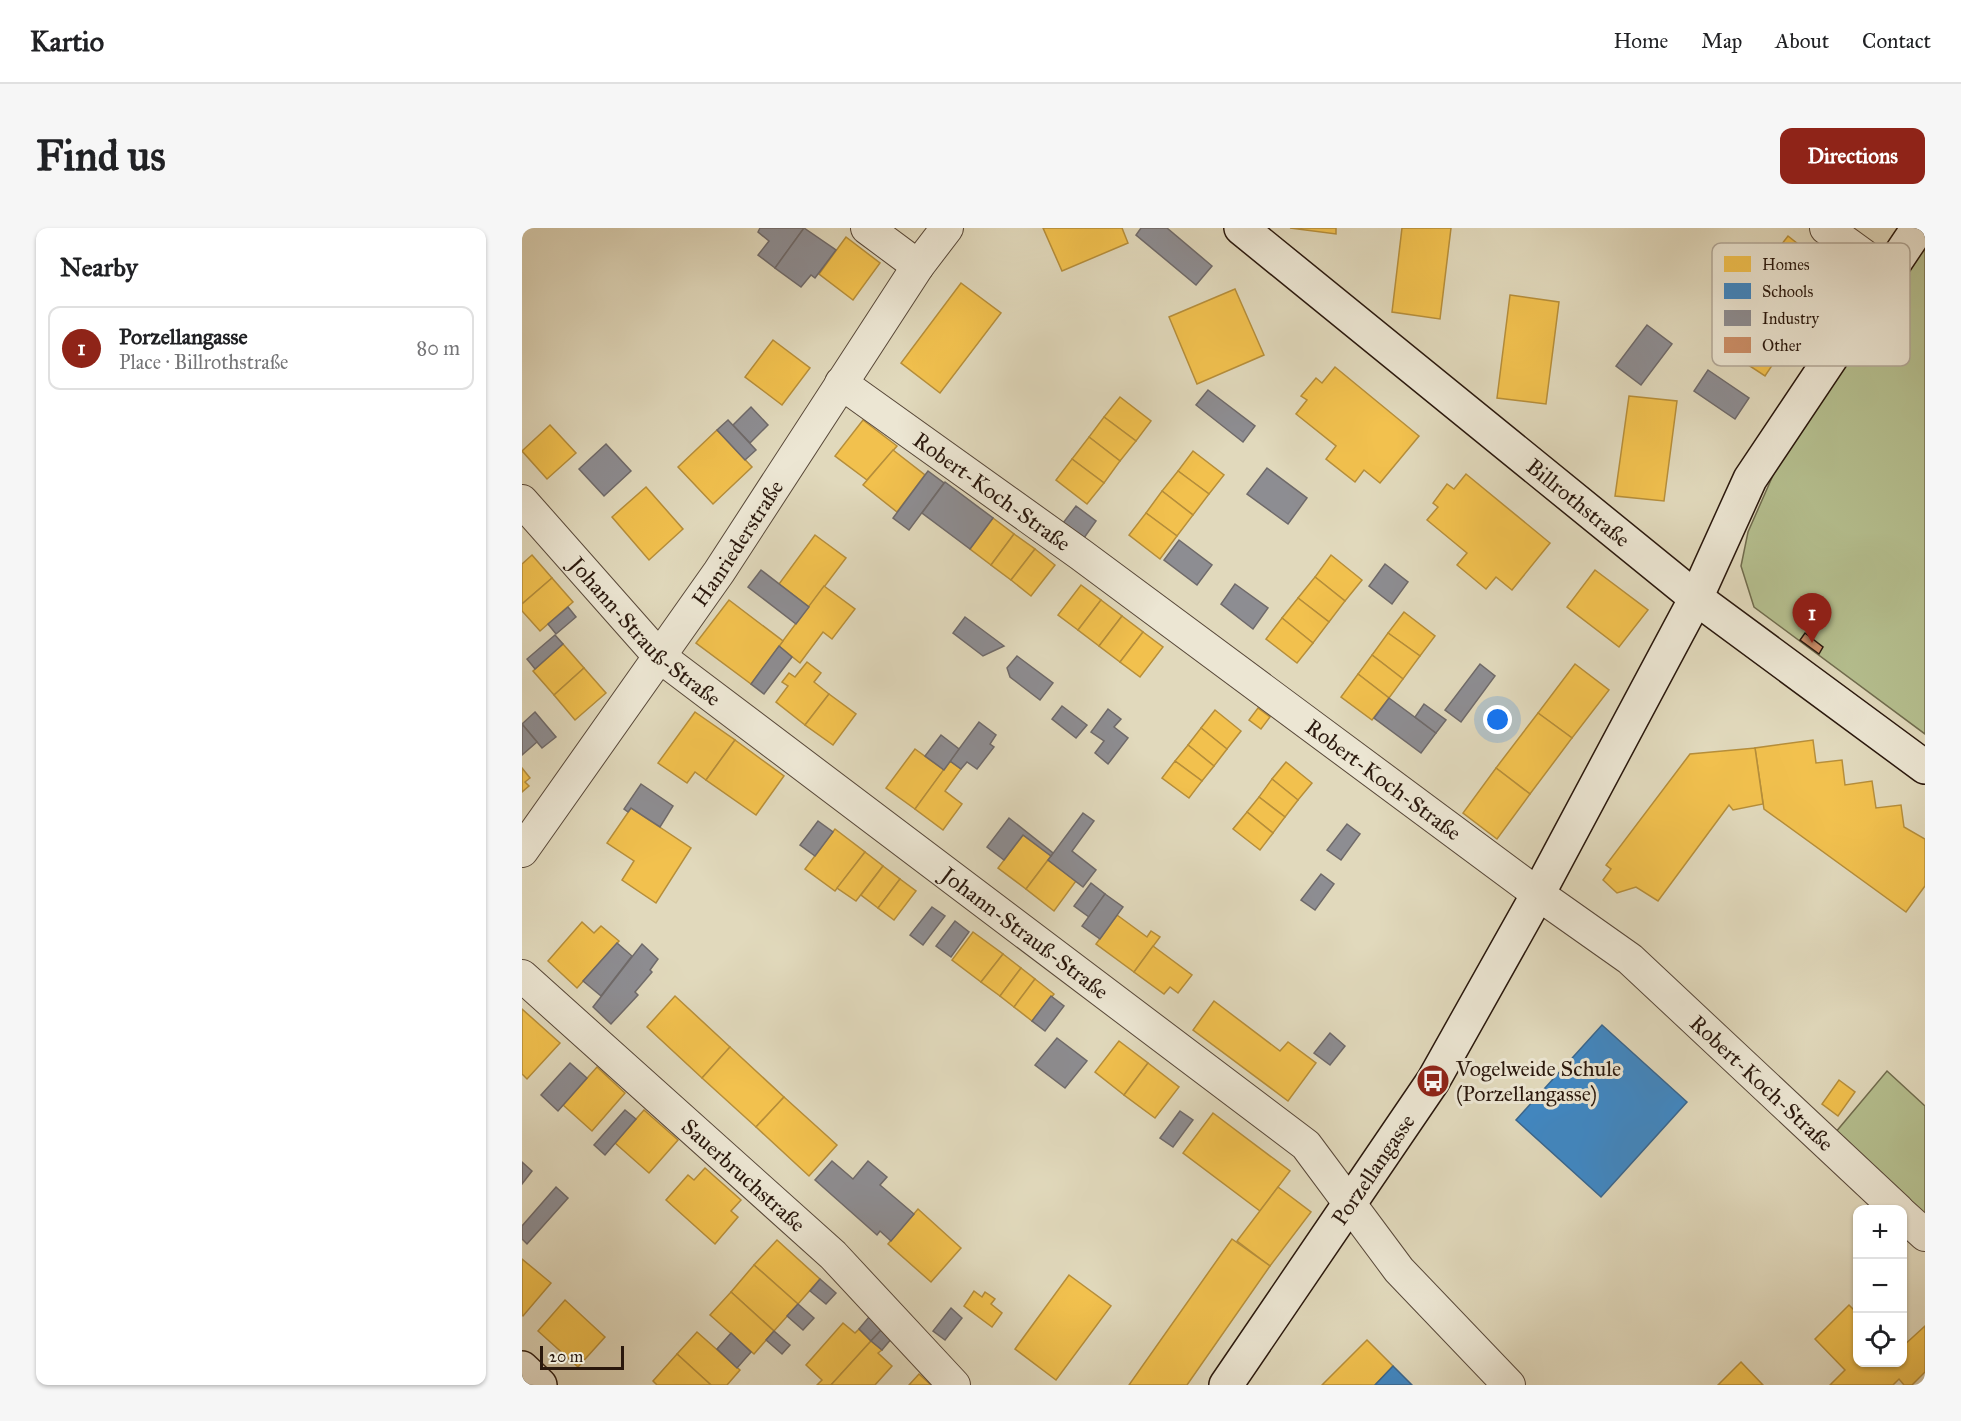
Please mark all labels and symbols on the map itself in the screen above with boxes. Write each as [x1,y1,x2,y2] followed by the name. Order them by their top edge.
[1712,243,1910,366] legend
[1762,255,1810,274] text: Homes
[1762,282,1813,301] text: Schools
[1762,309,1820,328] text: Industry
[1762,336,1801,355] text: Other
[908,426,1076,557] street label: Robert-Koch-Straße
[1521,453,1636,553] street label: Billrothstraße
[686,475,789,612] street label: Hanriederstraße
[562,550,726,712] street label: Johann-Strauß-Straße
[1792,594,1832,643] pin: 1
[1483,705,1512,734] your location
[1300,713,1467,846] street label: Robert-Koch-Straße
[934,860,1114,1005] street label: Johann-Strauß-Straße
[1684,1009,1839,1157] street label: Robert-Koch-Straße
[1455,1055,1621,1107] place label: Vogelweide Schule (Porzellangasse)
[1415,1063,1451,1099] bus stop icon: Vogelweide Schule (Porzellangasse)
[1326,1109,1421,1230] street label: Porzellangasse
[676,1113,811,1238] street label: Sauerbruchstraße
[540,1343,624,1370] scale bar

